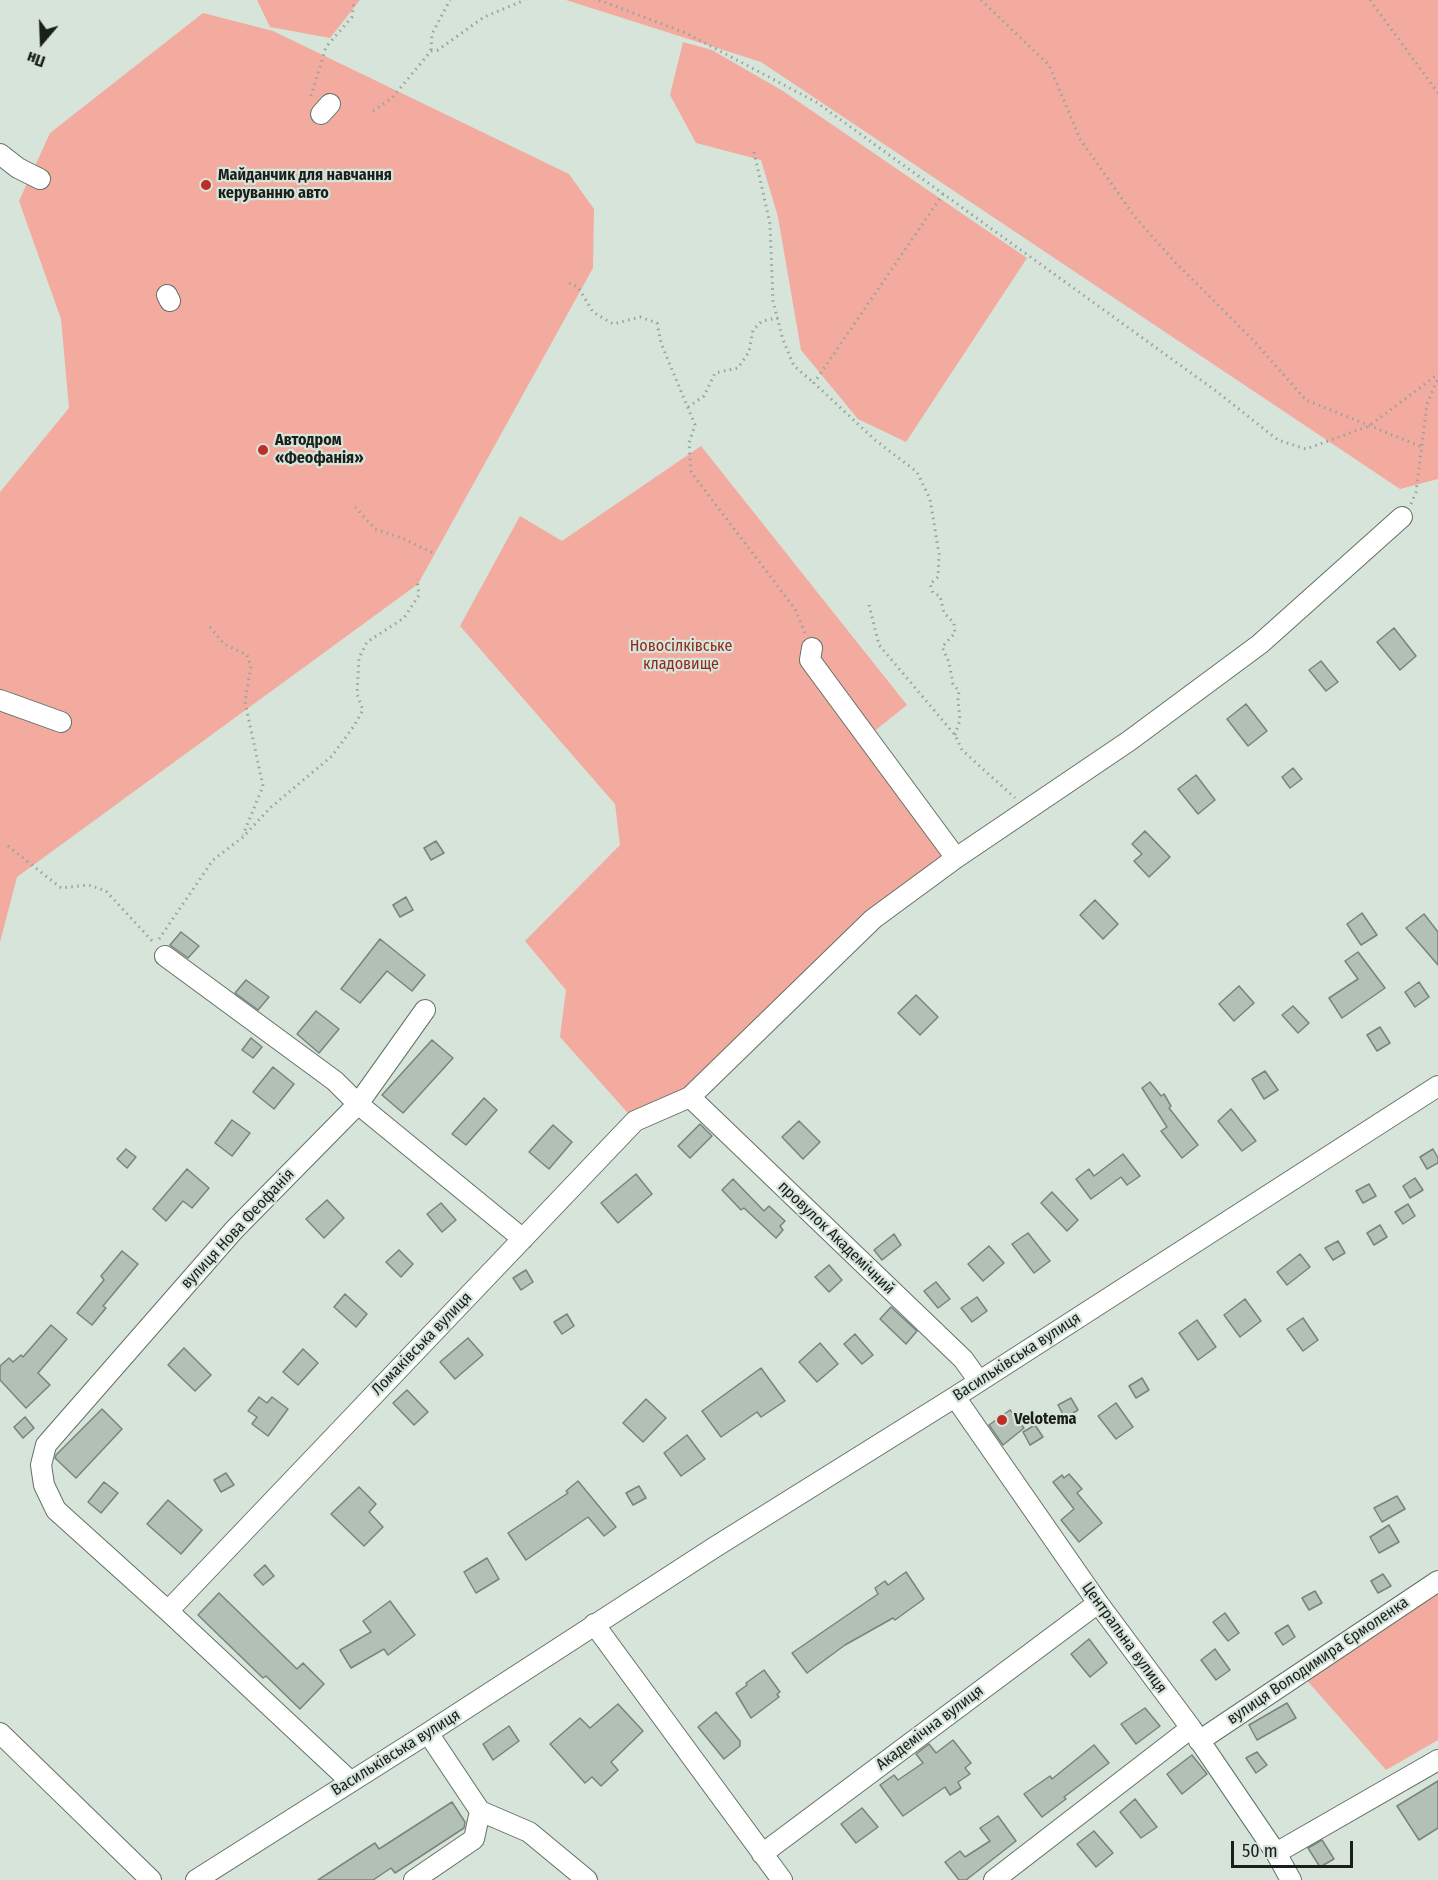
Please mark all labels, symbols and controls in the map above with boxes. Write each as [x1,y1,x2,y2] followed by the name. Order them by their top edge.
[12,12,72,72] north arrow
[24,48,48,71] text: Пн
[218,166,392,204] place label: Майданчик для навчання керуванню авто
[199,178,213,192] marker: Майданчик для навчання керуванню авто
[275,431,364,469] place label: Автодром «Феофанія»
[256,443,270,457] marker: Автодром «Феофанія»
[630,637,732,675] park label: Новосілківське кладовище
[177,1165,299,1293] street label: вулиця Нова Феофанія
[774,1177,898,1299] street label: провулок Академічний
[368,1288,476,1400] street label: Ломаківська вулиця
[950,1309,1084,1405] street label: Васильківська вулиця
[1014,1410,1077,1430] place label: Velotema
[995,1413,1009,1427] marker: Velotema
[1077,1579,1171,1697] street label: Центральна вулиця
[1224,1593,1412,1729] street label: вулиця Володимира Єрмоленка
[873,1681,987,1775] street label: Академічна вулиця
[328,1706,464,1800] street label: Васильківська вулиця
[1234,1829,1356,1867] scale bar
[1242,1840,1278,1862] text: 50 m

